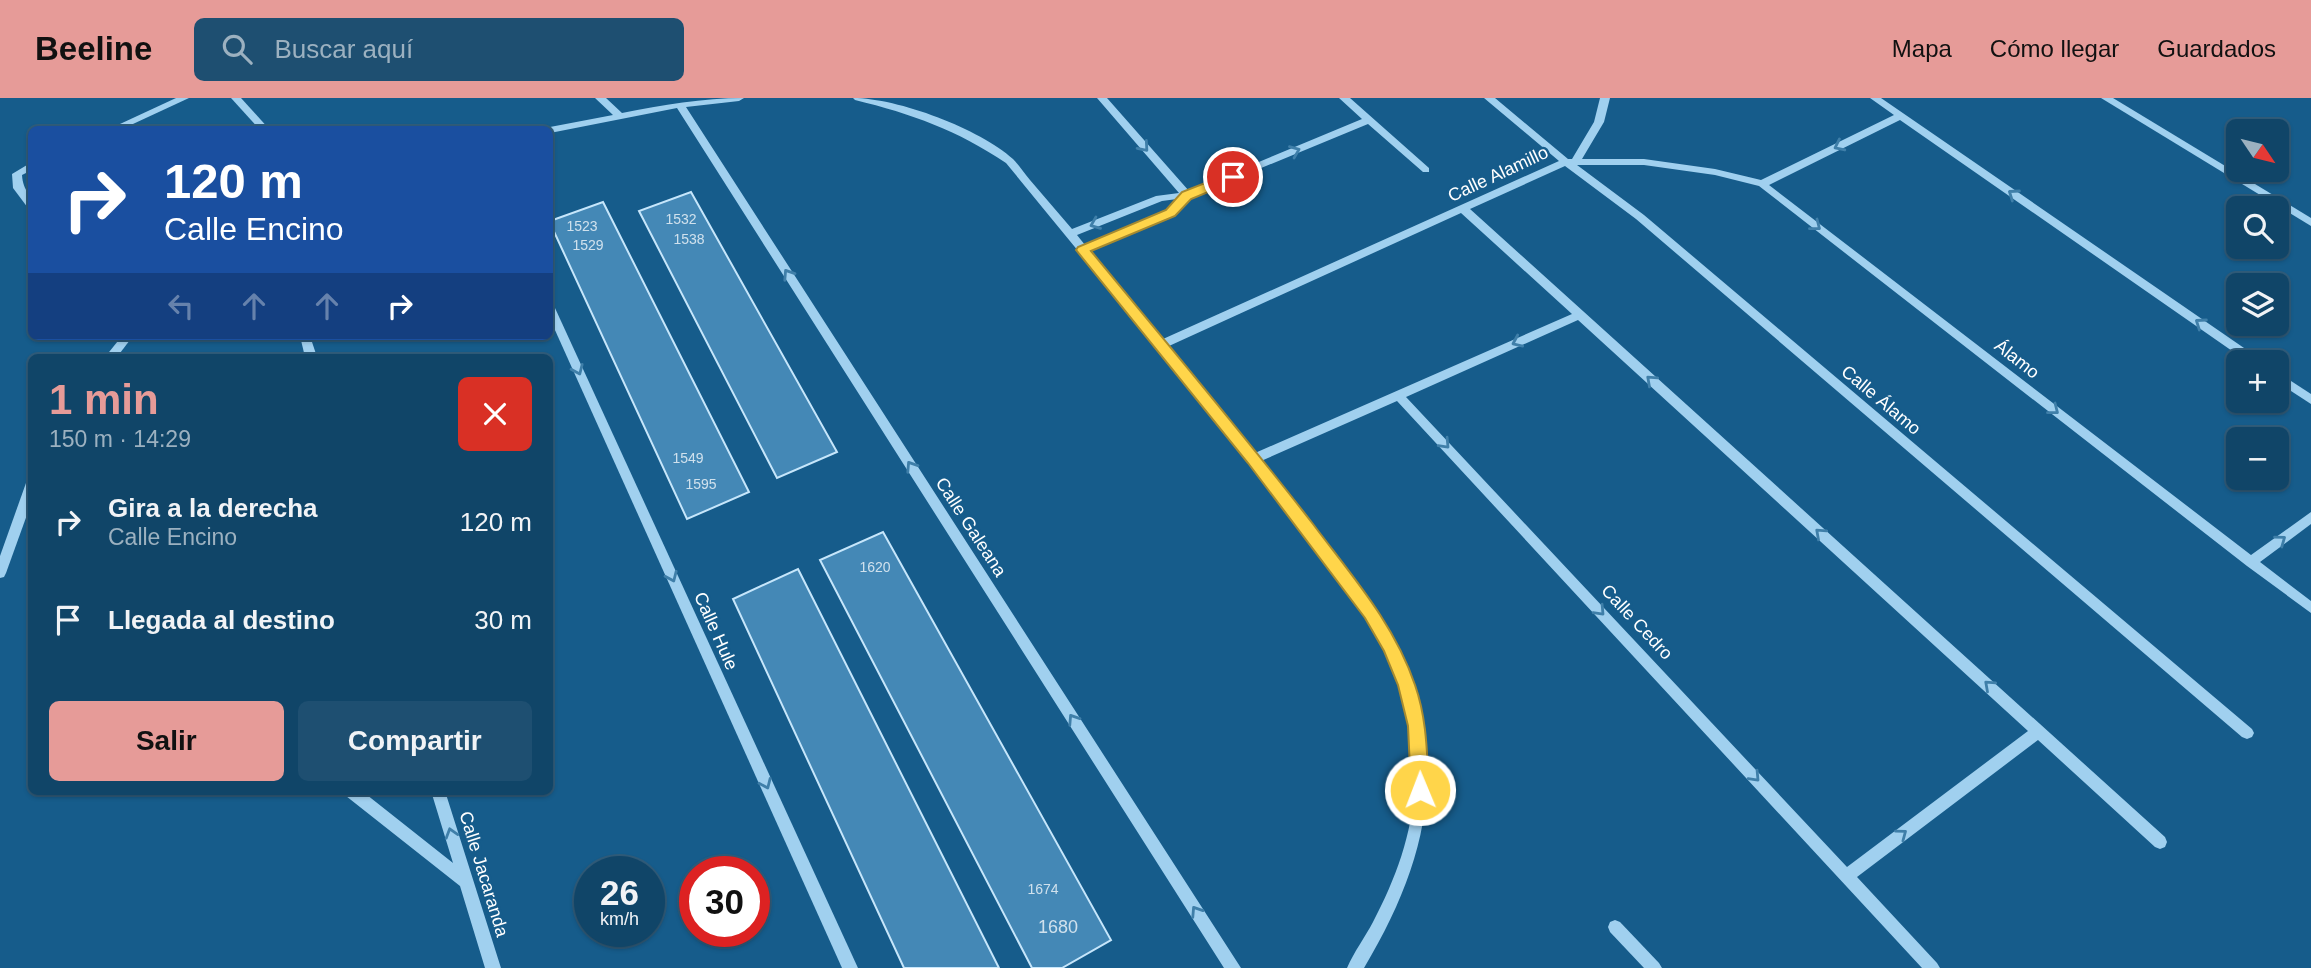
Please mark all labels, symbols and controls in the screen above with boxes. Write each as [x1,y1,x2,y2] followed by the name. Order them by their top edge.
[194,18,684,81] search box
[35,30,152,67] text: Beeline
[218,30,256,68] icon: search
[274,34,413,64] text: Buscar aquí
[1892,35,1952,62] text: Mapa
[1990,35,2119,62] text: Cómo llegar
[2157,35,2276,62] text: Guardados
[2226,119,2289,182] north arrow
[2226,119,2289,490] map controls
[1834,138,1846,152] one-way arrow
[1136,139,1148,152] one-way arrow
[1445,142,1551,206] street label: Calle Alamillo
[1289,145,1301,159] one-way arrow
[1203,147,1263,207] pin
[49,154,140,245] icon: right
[164,154,303,208] text: 120 m
[1214,158,1252,196] icon: arrive
[2008,190,2021,202] one-way arrow
[2226,196,2289,259] button: search
[164,211,344,247] text: Calle Encino
[665,211,697,227] house number: 1532
[1090,215,1102,229] one-way arrow
[1808,217,1820,230] one-way arrow
[566,218,598,234] house number: 1523
[673,231,705,247] house number: 1538
[572,237,604,253] house number: 1529
[784,269,796,282] one-way arrow
[2226,273,2289,336] button: layers
[162,287,200,325] icon: left
[235,287,273,325] icon: ahead
[308,287,346,325] icon: ahead
[381,287,419,325] icon: right
[2195,319,2208,331] one-way arrow
[1512,334,1524,348] one-way arrow
[1991,335,2043,383] street label: Álamo
[2226,350,2289,413] button: +
[1837,361,1925,439] street label: Calle Álamo
[570,363,584,375] one-way arrow
[49,376,159,423] text: 1 min
[1646,376,1659,388] one-way arrow
[458,377,532,451] button: close
[2046,401,2059,414] one-way arrow
[49,426,191,452] text: 150 m · 14:29
[2226,427,2289,490] button: −
[1436,436,1449,449] one-way arrow
[672,450,704,466] house number: 1549
[906,460,919,473] one-way arrow
[932,474,1011,581] street label: Calle Galeana
[685,476,717,492] house number: 1595
[108,493,318,523] text: Gira a la derecha
[49,503,87,541] icon: right
[460,507,532,537] text: 120 m
[108,524,237,550] text: Calle Encino
[1815,528,1828,541] one-way arrow
[2273,535,2286,548] one-way arrow
[859,559,891,575] house number: 1620
[664,570,678,582] one-way arrow
[1597,580,1677,664] street label: Calle Cedro
[690,589,742,673] street label: Calle Hule
[49,601,87,639] icon: arrive
[1592,603,1604,616] one-way arrow
[108,605,335,635] text: Llegada al destino
[474,605,532,635] text: 30 m
[1984,681,1997,694] one-way arrow
[49,701,284,781] button: Salir
[298,701,532,781] button: Compartir
[1069,714,1081,727] one-way arrow
[1383,753,1457,827] position arrow
[1747,769,1760,782] one-way arrow
[758,777,772,789] one-way arrow
[455,809,513,940] street label: Calle Jacaranda
[444,827,459,839] one-way arrow
[1894,830,1907,843] one-way arrow
[679,856,770,947] speed limit sign: 30
[600,873,639,912] text: 26
[1027,881,1059,897] house number: 1674
[1191,905,1204,918] one-way arrow
[600,909,639,929] text: km/h
[1038,917,1078,937] house number: 1680

